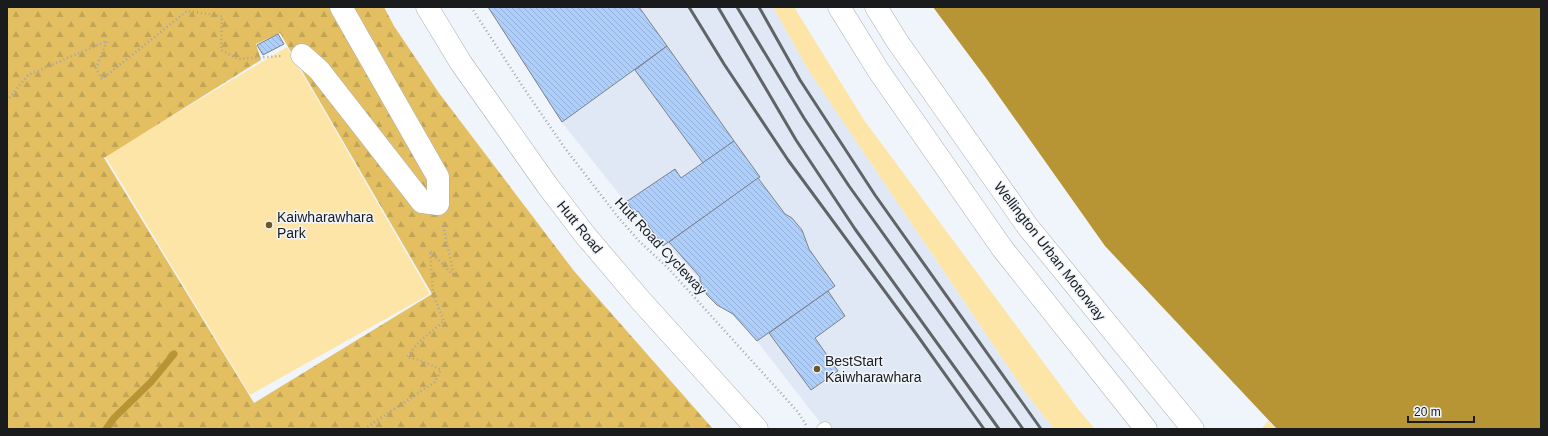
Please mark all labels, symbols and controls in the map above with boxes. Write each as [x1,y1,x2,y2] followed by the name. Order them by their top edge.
[991,178,1109,324] street label: Wellington Urban Motorway
[612,194,710,298] street label: Hutt Road Cycleway
[554,197,606,257] street label: Hutt Road
[277,209,374,241] place label: Kaiwharawhara Park
[264,220,274,230] marker: Kaiwharawhara Park
[825,353,922,385] place label: BestStart Kaiwharawhara
[812,364,822,374] marker: BestStart Kaiwharawhara
[1408,398,1474,424] scale bar
[1414,405,1441,419] text: 20 m

